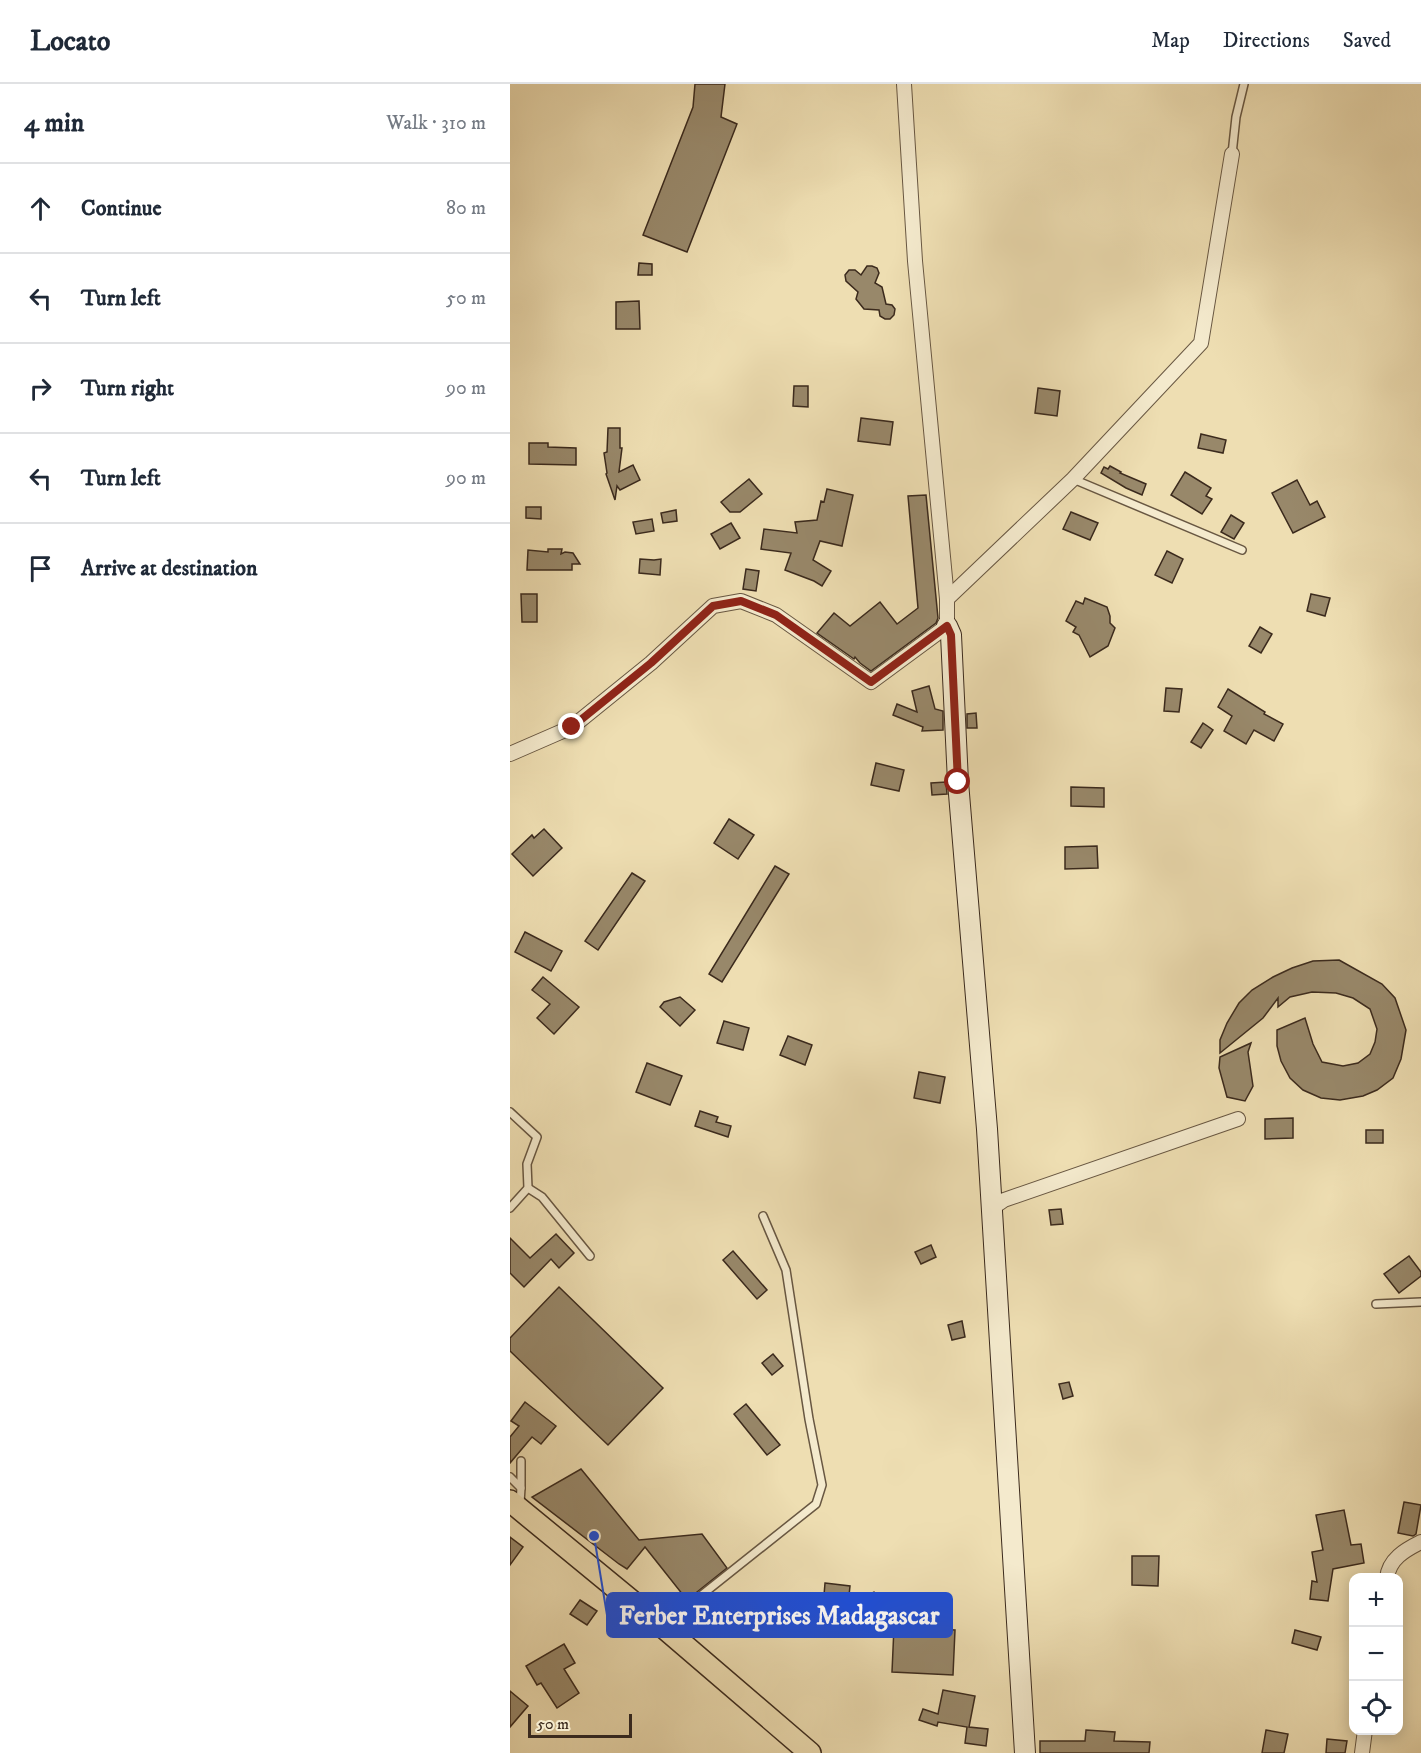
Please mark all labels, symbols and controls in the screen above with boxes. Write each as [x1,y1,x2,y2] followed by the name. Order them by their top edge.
[30,24,110,59] text: Locato
[1151,28,1190,54] text: Map
[1223,28,1310,54] text: Directions
[1343,28,1391,54] text: Saved
[24,107,84,140] text: 4 min
[386,111,486,136] text: Walk · 310 m
[24,192,57,225] icon: ahead
[81,195,162,222] text: Continue
[446,196,486,221] text: 80 m
[24,282,57,315] icon: left
[81,285,161,312] text: Turn left
[446,286,486,311] text: 50 m
[24,372,57,405] icon: right
[81,375,174,402] text: Turn right
[446,376,486,401] text: 90 m
[24,462,57,495] icon: left
[81,465,161,492] text: Turn left
[446,466,486,491] text: 90 m
[24,552,57,585] icon: arrive
[81,555,258,582] text: Arrive at destination
[558,713,584,739] route end
[944,768,970,794] route start
[1349,1573,1403,1735] map controls
[1349,1573,1403,1627] button: +
[607,1593,952,1637] callout: Ferber Enterprises Madagascar
[619,1600,940,1633] text: Ferber Enterprises Madagascar
[1349,1627,1403,1681] button: −
[1349,1681,1403,1735] button: locate
[528,1711,632,1738] scale bar
[537,1714,569,1734] text: 50 m

